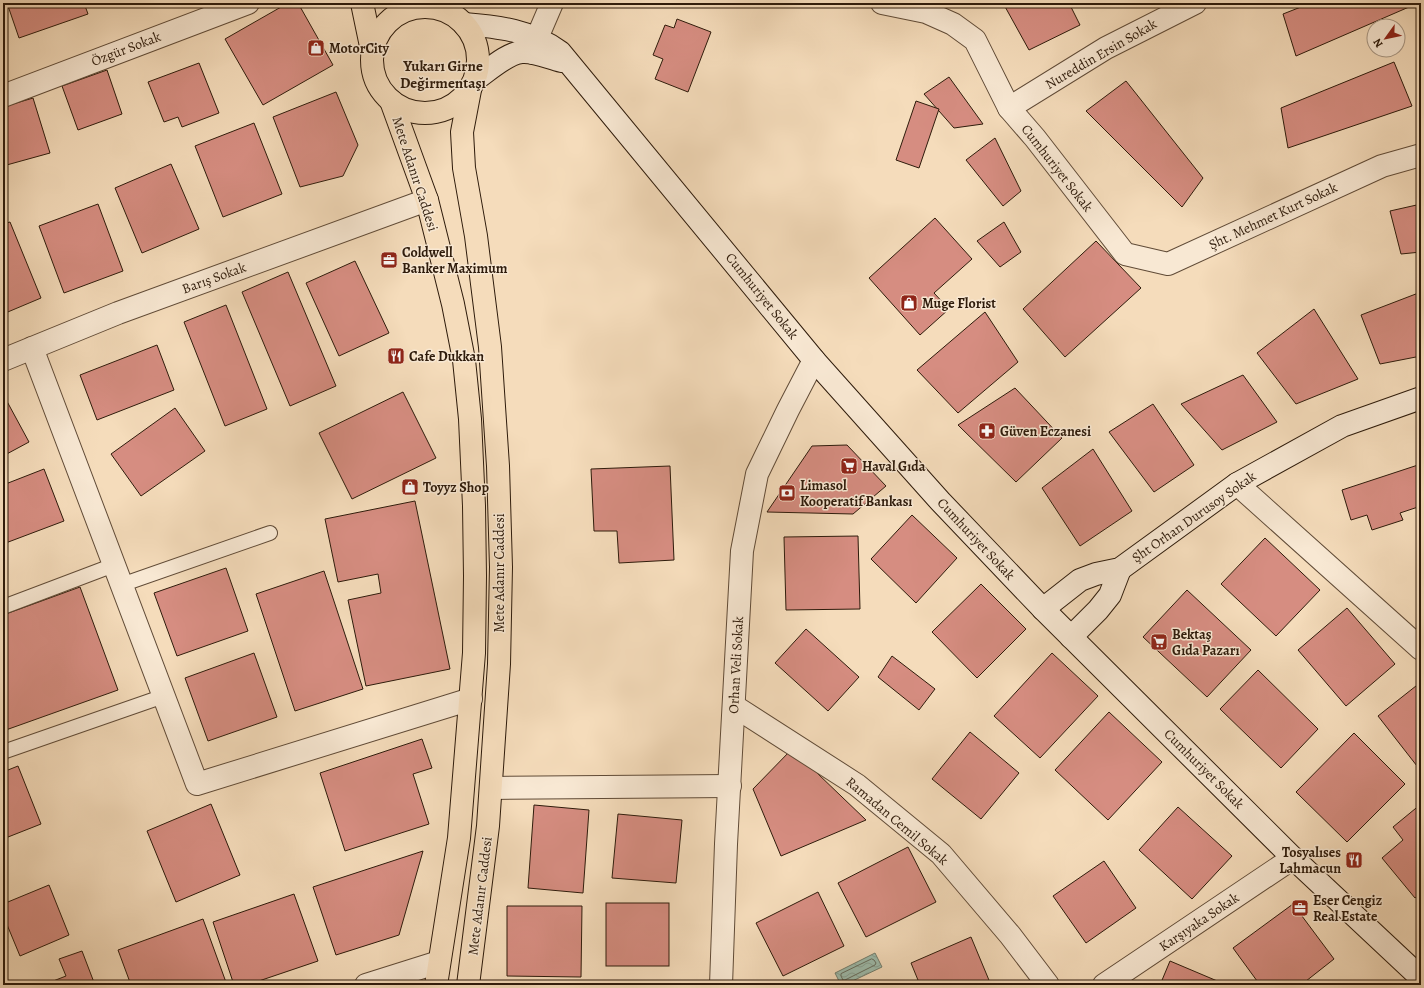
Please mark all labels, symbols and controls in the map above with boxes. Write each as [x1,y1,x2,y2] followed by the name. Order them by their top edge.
[1042,14,1160,94] street label: Nureddin Ersin Sokak
[1366,18,1406,58] north arrow
[88,27,164,71] street label: Özgür Sokak
[1370,36,1387,51] text: N
[306,38,326,58] shop icon: MotorCity
[329,39,390,58] place label: MotorCity
[400,56,487,93] district label: Yukarı Girne Değirmentaşı
[388,114,443,234] street label: Mete Adanır Caddesi
[1017,120,1097,216] street label: Cumhuriyet Sokak
[1206,178,1340,254] street label: Şht. Mehmet Kurt Sokak
[402,243,508,278] place label: Coldwell Banker Maximum
[721,249,803,343] street label: Cumhuriyet Sokak
[379,250,399,270] office icon: Coldwell Banker Maximum
[179,258,249,298] street label: Barış Sokak
[899,293,919,313] shop icon: Muge Florist
[922,294,996,313] place label: Muge Florist
[386,346,406,366] restaurant icon: Cafe Dukkan
[409,347,484,366] place label: Cafe Dukkan
[977,421,997,441] pharmacy icon: Güven Eczanesi
[1000,422,1091,441] place label: Güven Eczanesi
[839,456,859,476] supermarket icon: Haval Gıda
[862,457,926,476] place label: Haval Gıda
[1128,467,1260,567] street label: Şht Orhan Durusoy Sokak
[800,476,912,511] place label: Limasol Kooperatif Bankası
[400,477,420,497] shop icon: Toyyz Shop
[423,478,489,497] place label: Toyyz Shop
[777,483,797,503] bank icon: Limasol Kooperatif Bankası
[933,494,1019,584] street label: Cumhuriyet Sokak
[490,513,509,633] street label: Mete Adanır Caddesi
[724,616,748,714] street label: Orhan Veli Sokak
[1172,625,1240,660] place label: Bektaş Gıda Pazarı
[1149,632,1169,652] supermarket icon: Bektaş Gıda Pazarı
[1160,725,1248,813] street label: Cumhuriyet Sokak
[842,772,952,870] street label: Ramadan Cemil Sokak
[463,836,497,956] street label: Mete Adanır Caddesi
[1279,843,1341,878] place label: Tosyalıses Lahmacun
[1344,850,1364,870] restaurant icon: Tosyalıses Lahmacun
[1155,888,1243,956] street label: Karşıyaka Sokak
[1313,891,1383,926] place label: Eser Cengiz Real Estate
[1290,898,1310,918] office icon: Eser Cengiz Real Estate

